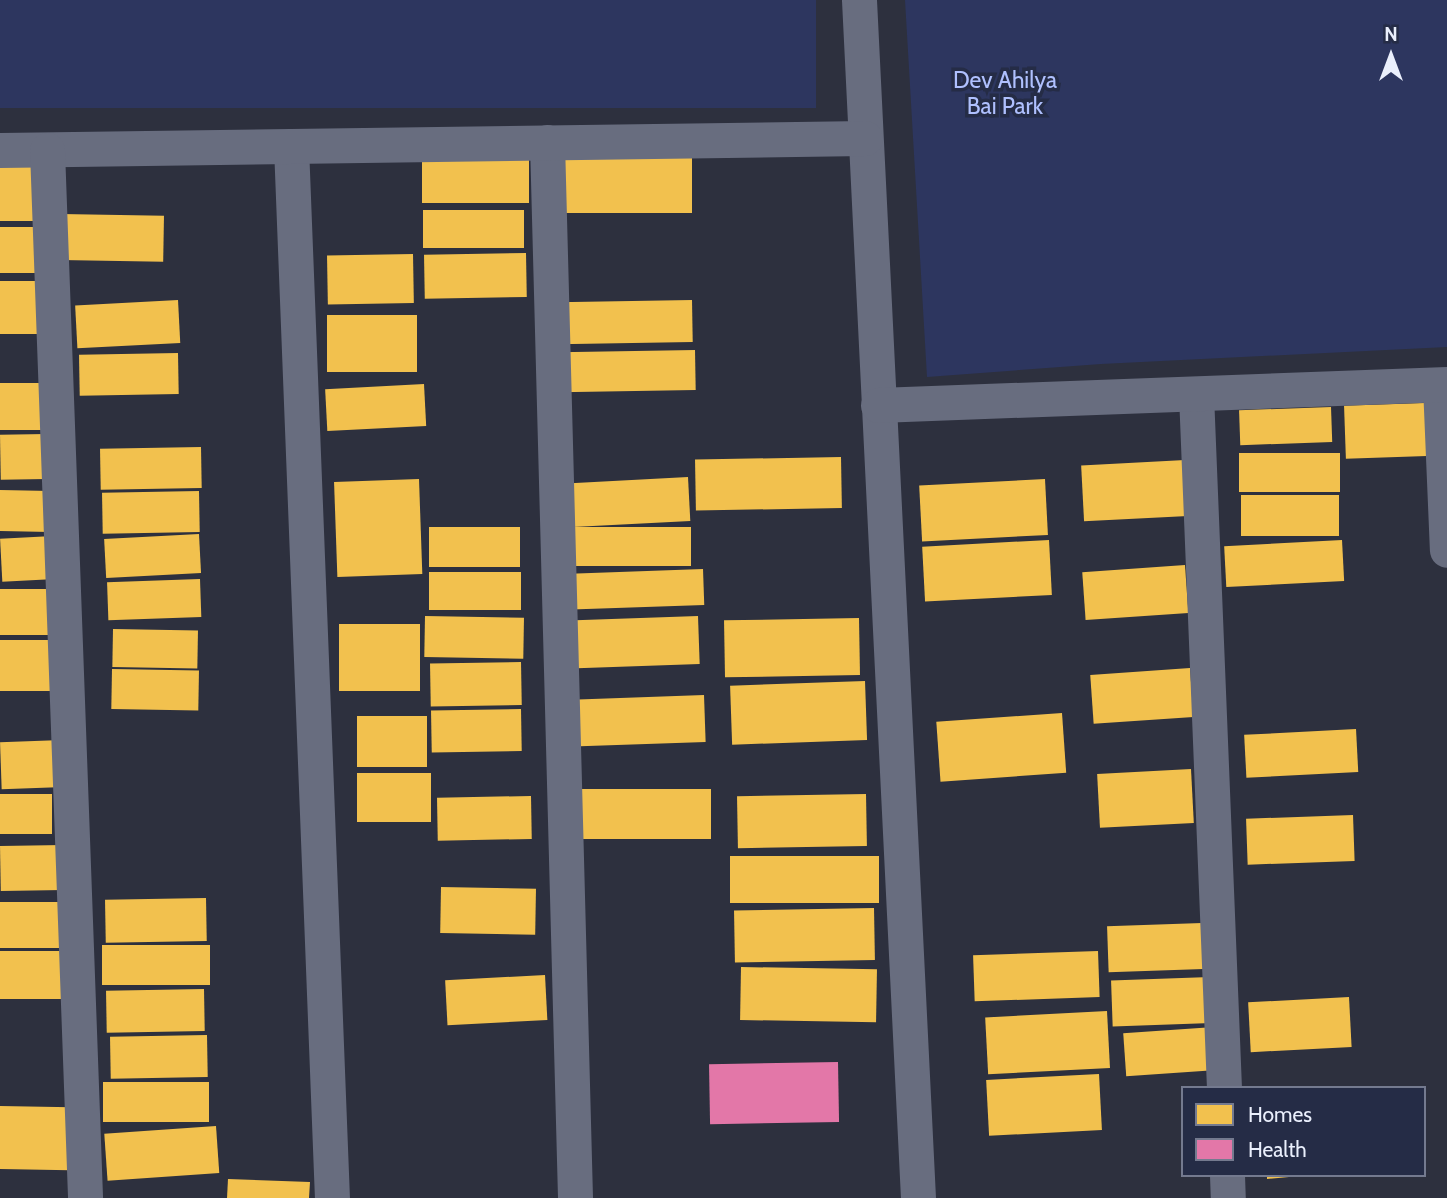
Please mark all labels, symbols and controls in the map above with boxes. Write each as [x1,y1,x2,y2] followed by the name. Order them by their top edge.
[1356,21,1426,91] north arrow
[1384,23,1398,46] text: N
[953,66,1057,120] park label: Dev Ahilya Bai Park
[1181,1086,1426,1177] legend
[1248,1102,1312,1127] text: Homes
[1248,1137,1307,1162] text: Health

